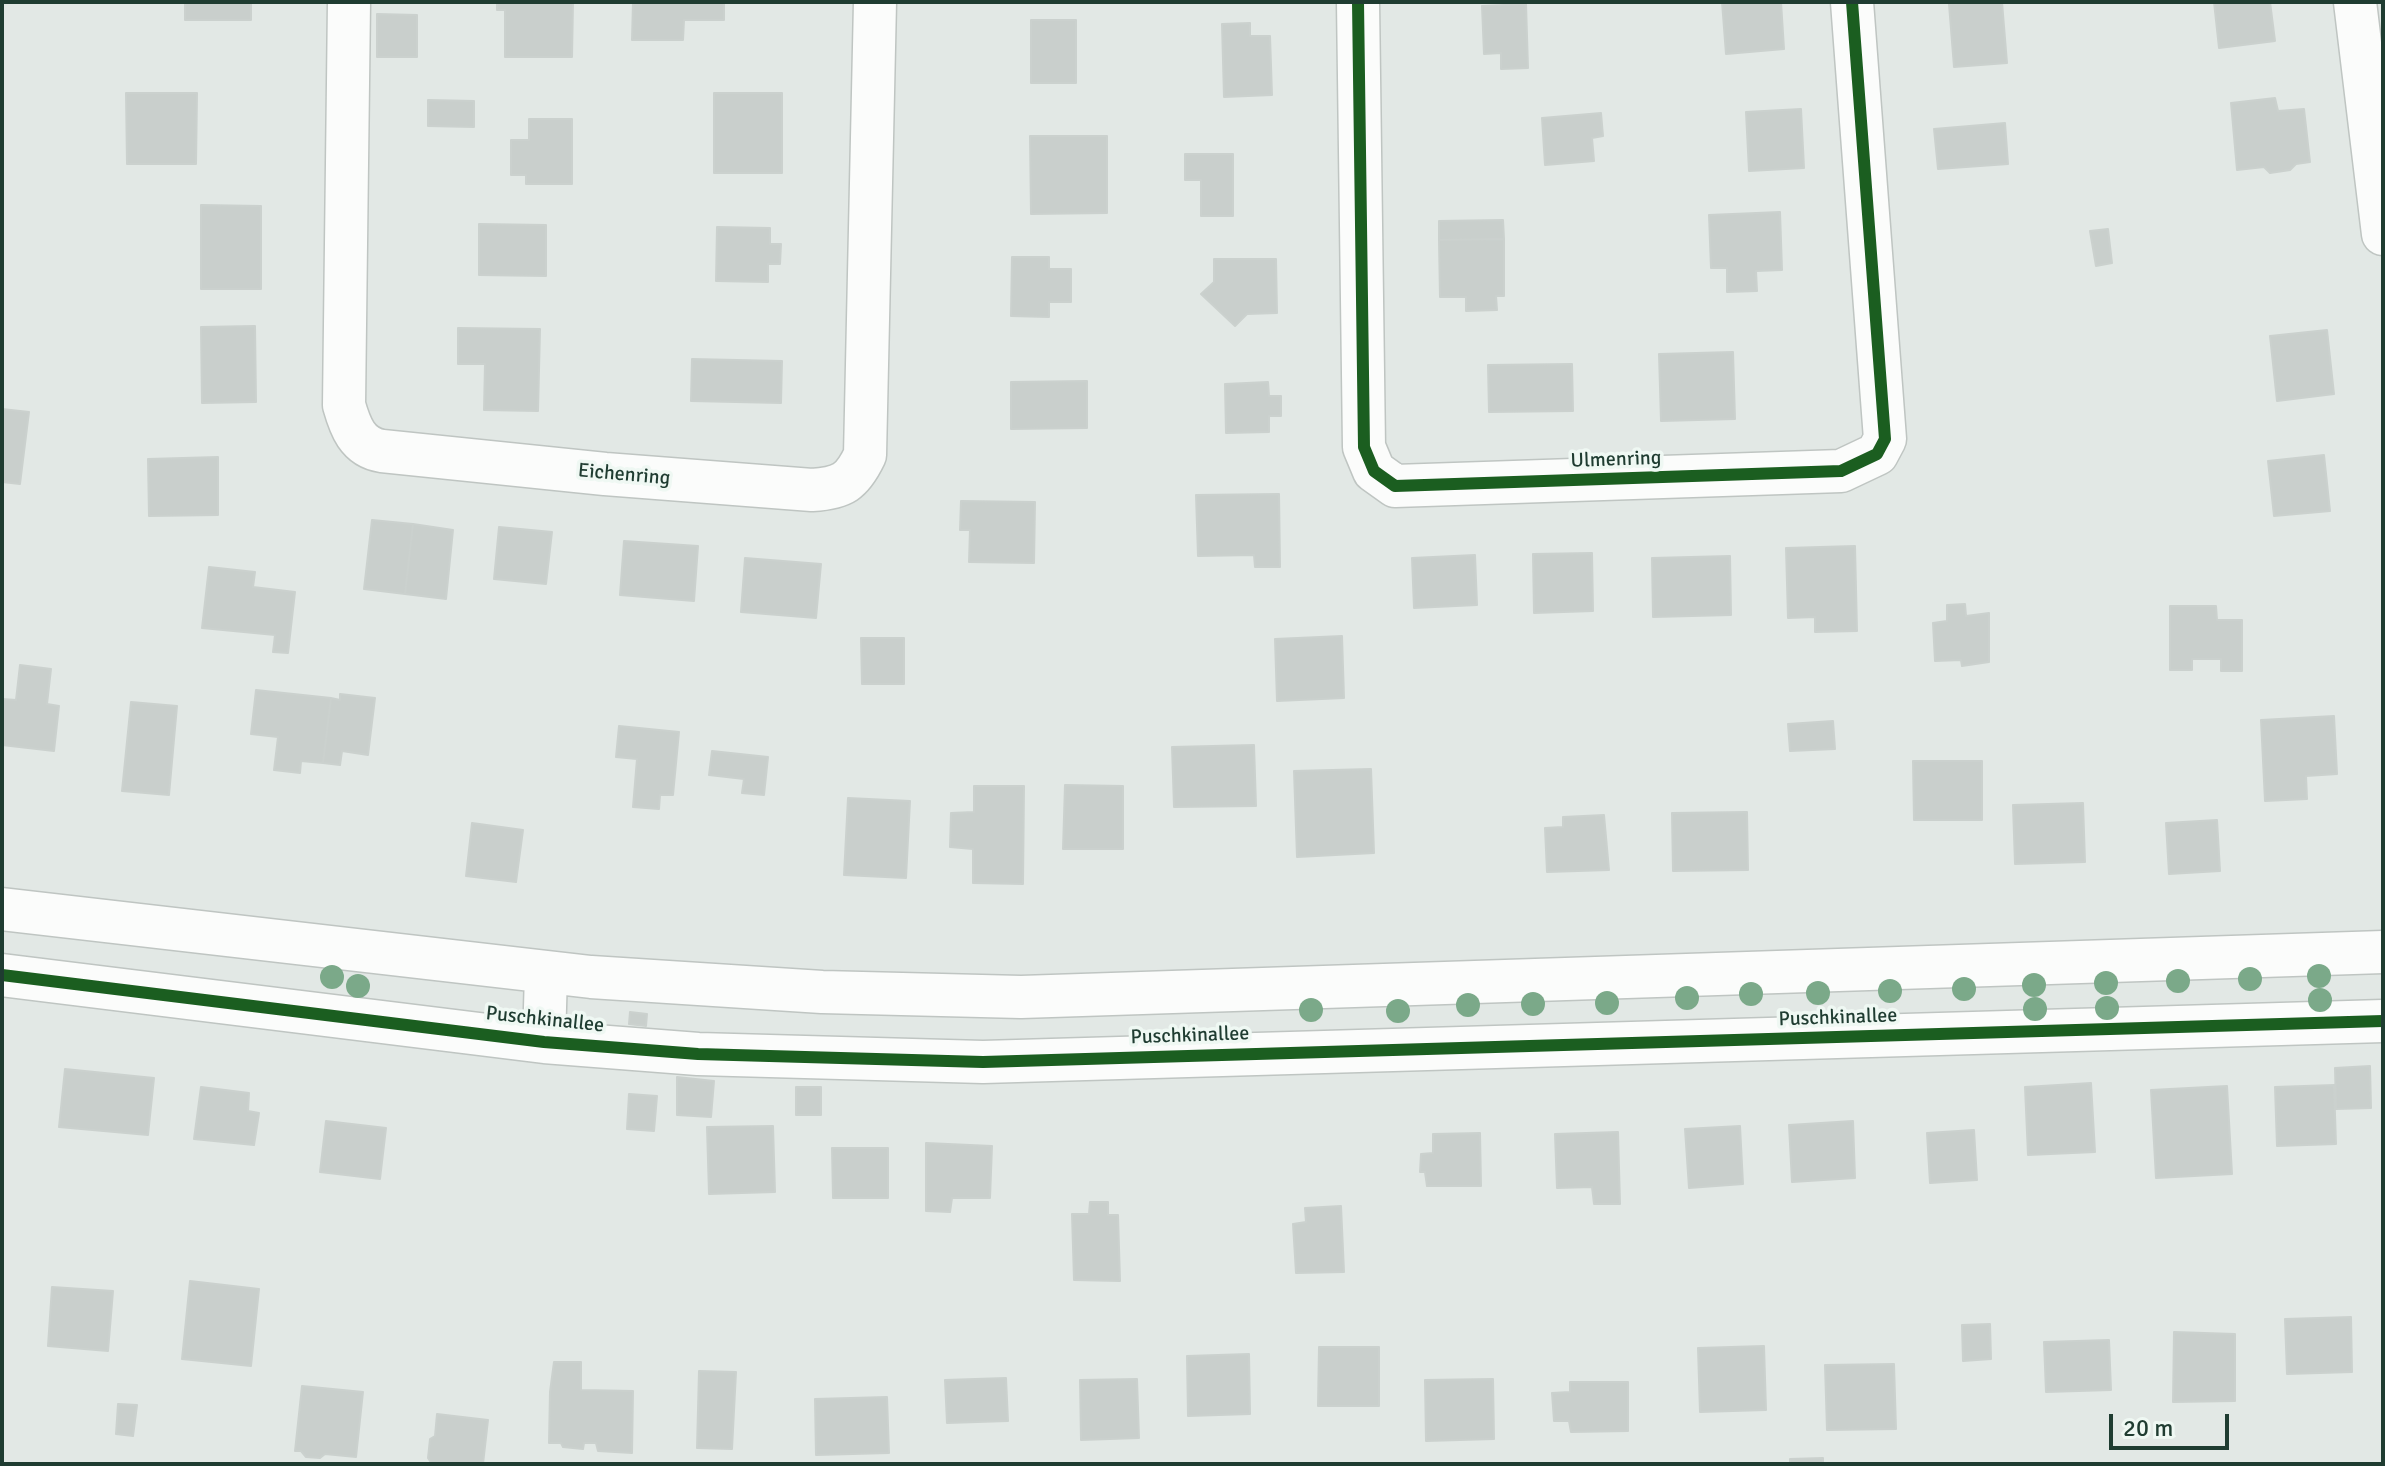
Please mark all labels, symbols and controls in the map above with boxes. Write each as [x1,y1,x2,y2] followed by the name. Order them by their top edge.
[1570,446,1662,474] street label: Ulmenring
[577,459,671,491] street label: Eichenring
[485,1002,605,1038] street label: Puschkinallee
[1778,1004,1898,1032] street label: Puschkinallee
[1130,1022,1250,1050] street label: Puschkinallee
[2113,1398,2233,1448] scale bar
[2123,1413,2173,1443] text: 20 m

